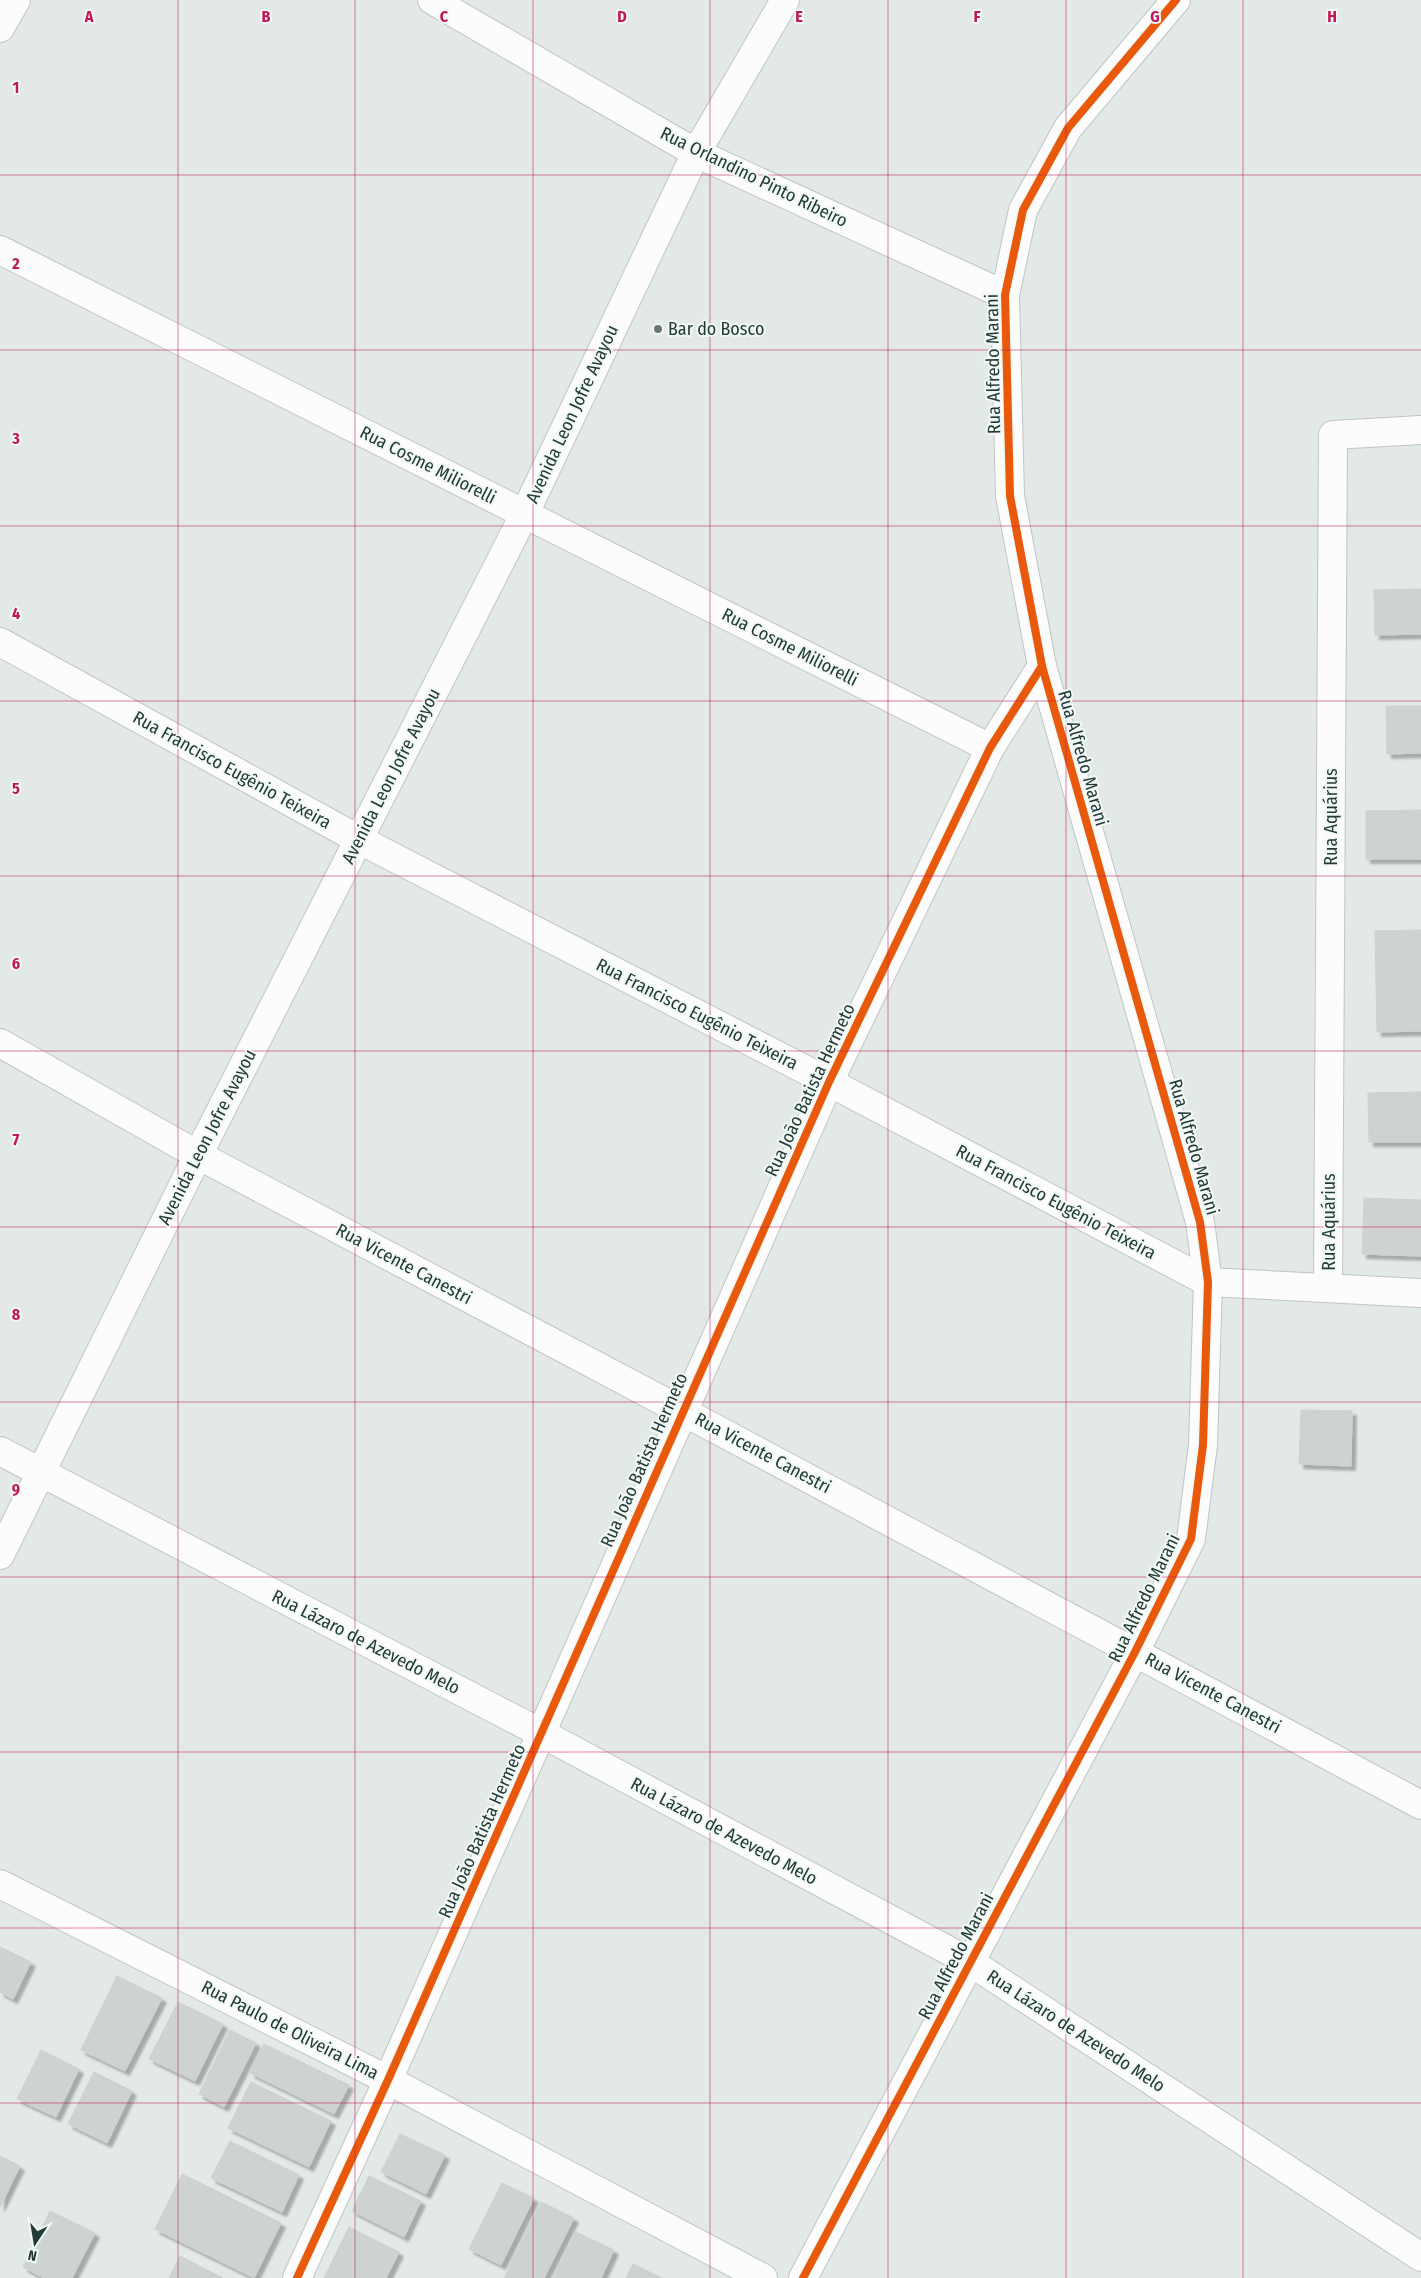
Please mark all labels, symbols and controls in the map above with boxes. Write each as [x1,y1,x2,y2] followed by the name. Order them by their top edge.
[84,7,94,26] text: A
[262,7,271,26] text: B
[440,7,449,26] text: C
[617,7,627,26] text: D
[795,7,803,26] text: E
[973,7,981,26] text: F
[1150,7,1160,26] text: G
[1327,7,1337,26] text: H
[13,78,19,97] text: 1
[657,122,851,232] street label: Rua Orlandino Pinto Ribeiro
[11,254,20,273] text: 2
[981,294,1005,434] street label: Rua Alfredo Marani
[668,318,764,340] place label: Bar do Bosco
[521,321,623,507] street label: Avenida Leon Jofre Avayou
[652,323,664,335] marker: Bar do Bosco
[356,421,500,509] street label: Rua Cosme Miliorelli
[11,429,20,448] text: 3
[718,603,862,691] street label: Rua Cosme Miliorelli
[12,604,20,623] text: 4
[337,685,445,867] street label: Avenida Leon Jofre Avayou
[1053,688,1113,828] street label: Rua Alfredo Marani
[129,706,335,834] street label: Rua Francisco Eugênio Teixeira
[1320,768,1342,866] street label: Rua Aquárius
[12,779,20,798] text: 5
[592,953,802,1075] street label: Rua Francisco Eugênio Teixeira
[12,954,20,973] text: 6
[760,1000,860,1180] street label: Rua João Batista Hermeto
[153,1046,261,1228] street label: Avenida Leon Jofre Avayou
[1164,1077,1224,1217] street label: Rua Alfredo Marani
[13,1130,20,1149] text: 7
[952,1140,1160,1264] street label: Rua Francisco Eugênio Teixeira
[1318,1173,1340,1271] street label: Rua Aquárius
[332,1219,476,1309] street label: Rua Vicente Canestri
[12,1305,21,1324] text: 8
[596,1369,692,1551] street label: Rua João Batista Hermeto
[691,1408,835,1498] street label: Rua Vicente Canestri
[12,1480,20,1499] text: 9
[1103,1530,1185,1666] street label: Rua Alfredo Marani
[268,1585,464,1699] street label: Rua Lázaro de Azevedo Melo
[1141,1648,1285,1738] street label: Rua Vicente Canestri
[434,1740,530,1922] street label: Rua João Batista Hermeto
[627,1772,821,1890] street label: Rua Lázaro de Azevedo Melo
[913,1889,999,2023] street label: Rua Alfredo Marani
[983,1965,1169,2097] street label: Rua Lázaro de Azevedo Melo
[198,1976,382,2084] street label: Rua Paulo de Oliveira Lima
[10,2218,60,2268] north arrow
[27,2246,38,2264] text: N

